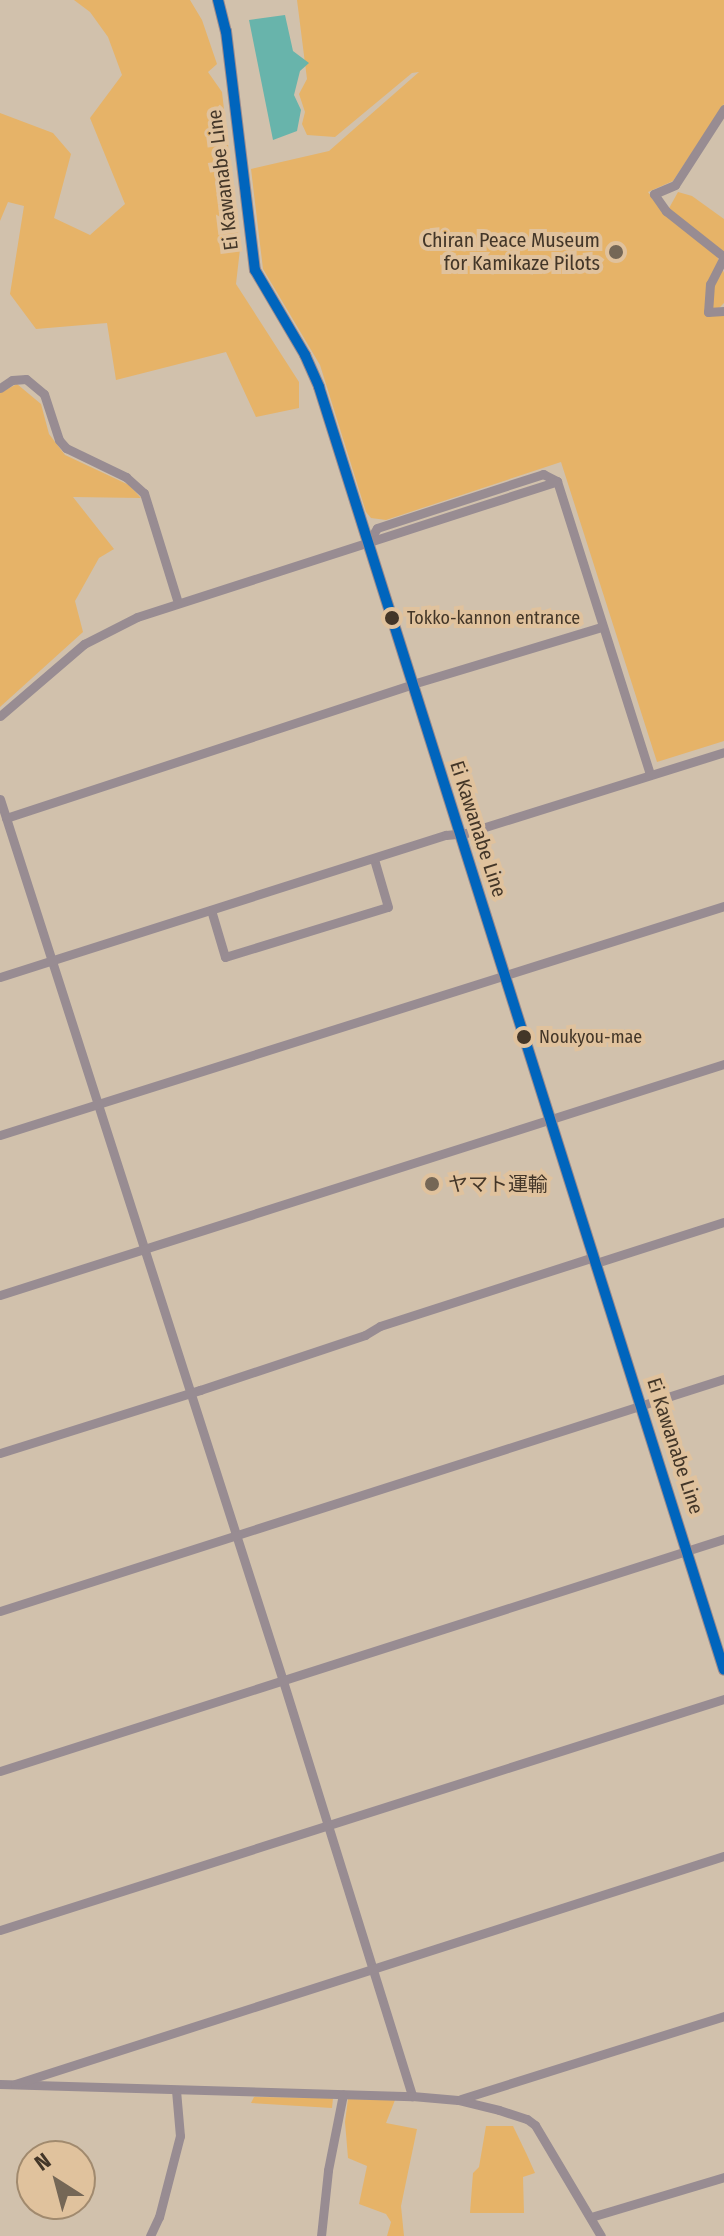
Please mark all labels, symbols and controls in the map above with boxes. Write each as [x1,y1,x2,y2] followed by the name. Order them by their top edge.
[202,108,244,252] street label: Ei Kawanabe Line
[422,228,600,275] place label: Chiran Peace Museum for Kamikaze Pilots
[607,243,625,261] marker: Chiran Peace Museum for Kamikaze Pilots
[407,607,580,629] place label: Tokko-kannon entrance
[384,610,400,626] marker: Tokko-kannon entrance
[445,758,511,900] street label: Ei Kawanabe Line
[539,1026,642,1048] place label: Noukyou-mae
[516,1029,532,1045] marker: Noukyou-mae
[448,1172,548,1196] place label: ヤマト運輸
[423,1175,441,1193] marker: ヤマト運輸
[642,1375,708,1517] street label: Ei Kawanabe Line
[16,2140,96,2220] north arrow
[30,2147,56,2177] text: N

